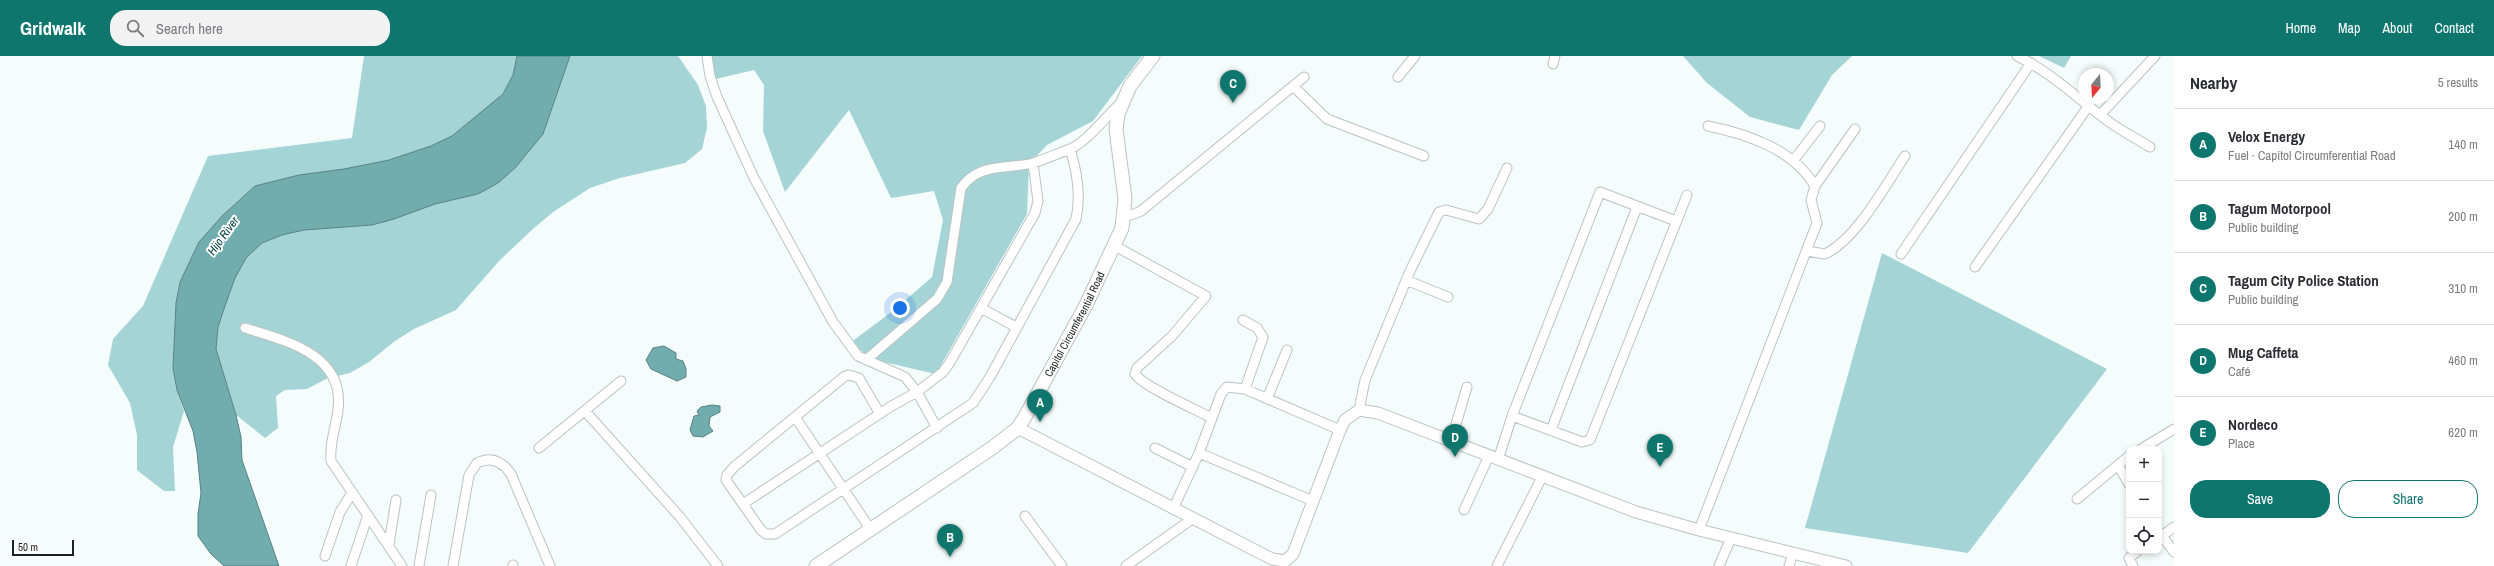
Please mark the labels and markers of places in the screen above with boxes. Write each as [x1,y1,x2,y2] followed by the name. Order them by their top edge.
[1220,70,1246,103] pin: C
[1027,389,1053,422] pin: A
[1442,424,1468,457] pin: D
[1647,434,1673,467] pin: E
[937,524,963,557] pin: B

